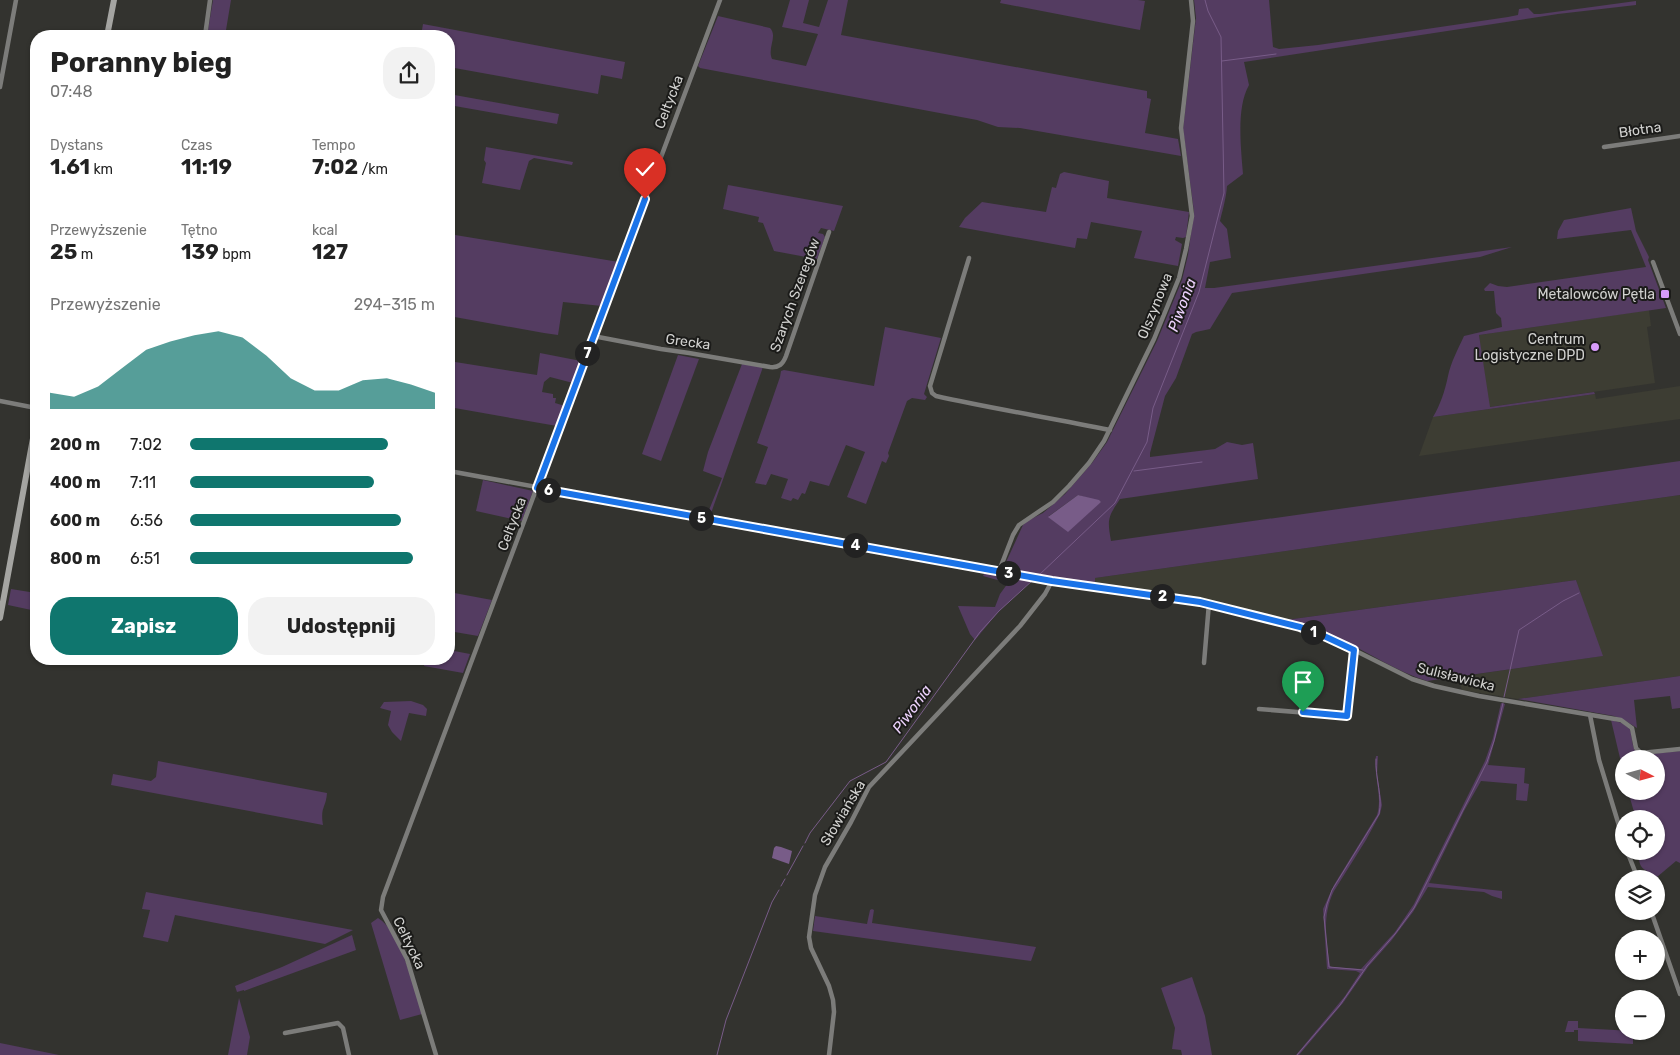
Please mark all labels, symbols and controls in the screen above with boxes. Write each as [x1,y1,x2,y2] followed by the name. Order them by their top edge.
[50,46,232,79] text: Poranny bieg
[383,47,435,99] button: share
[651,73,687,131] street label: Celtycka
[50,82,93,101] text: 07:48
[1618,119,1662,141] street label: Błotna
[50,137,103,154] text: Dystans
[181,137,212,154] text: Czas
[312,137,355,154] text: Tempo
[624,148,666,199] pin
[50,154,90,179] text: 1.61
[181,154,232,179] text: 11:19
[312,154,358,179] text: 7:02
[631,155,659,183] icon: check
[90,161,113,178] text: km
[358,161,388,178] text: /km
[50,222,147,239] text: Przewyższenie
[181,222,218,239] text: Tętno
[312,222,338,239] text: kcal
[766,236,824,354] street label: Szarych Szeregów
[50,239,77,264] text: 25
[181,239,219,264] text: 139
[312,239,348,264] text: 127
[77,246,93,263] text: m
[219,246,251,263] text: bpm
[1134,270,1176,342] street label: Olszynowa
[1164,276,1200,334] water label: Piwonia
[1537,286,1655,303] place label: Metalowców Pętla
[1659,288,1671,300] marker: Metalowców Pętla
[50,295,161,314] text: Przewyższenie
[354,295,435,314] text: 294–315 m
[664,330,712,354] street label: Grecka
[1475,331,1585,364] place label: Centrum Logistyczne DPD
[574,340,600,366] pin: 7
[1589,341,1601,353] marker: Centrum Logistyczne DPD
[583,345,592,362] text: 7
[50,435,100,454] text: 200 m
[130,435,162,454] text: 7:02
[50,473,101,492] text: 400 m
[130,473,156,492] text: 7:11
[536,478,560,502] pin: 6
[544,482,553,499] text: 6
[494,495,530,553] street label: Celtycka
[688,506,714,530] pin: 5
[697,510,706,527] text: 5
[50,511,100,530] text: 600 m
[130,511,163,530] text: 6:56
[842,532,868,558] pin: 4
[851,537,860,554] text: 4
[50,549,101,568] text: 800 m
[130,549,160,568] text: 6:51
[996,560,1020,586] pin: 3
[1004,565,1013,582] text: 3
[1150,584,1174,608] pin: 2
[1158,588,1167,605] text: 2
[50,597,238,655] button: Zapisz
[248,597,435,655] button: Udostępnij
[1300,620,1326,644] pin: 1
[1310,624,1317,641] text: 1
[1415,659,1497,695] street label: Sulisławicka
[1282,661,1324,712] pin
[1289,668,1317,696] icon: arrive
[888,681,936,737] water label: Piwonia
[1615,750,1665,800] north arrow
[1615,750,1665,1040] map controls
[817,777,869,849] street label: Słowiańska
[1615,810,1665,860] button: locate
[1615,870,1665,920] button: layers
[389,914,429,972] street label: Celtycka
[1615,930,1665,980] button: +
[1615,990,1665,1040] button: −

